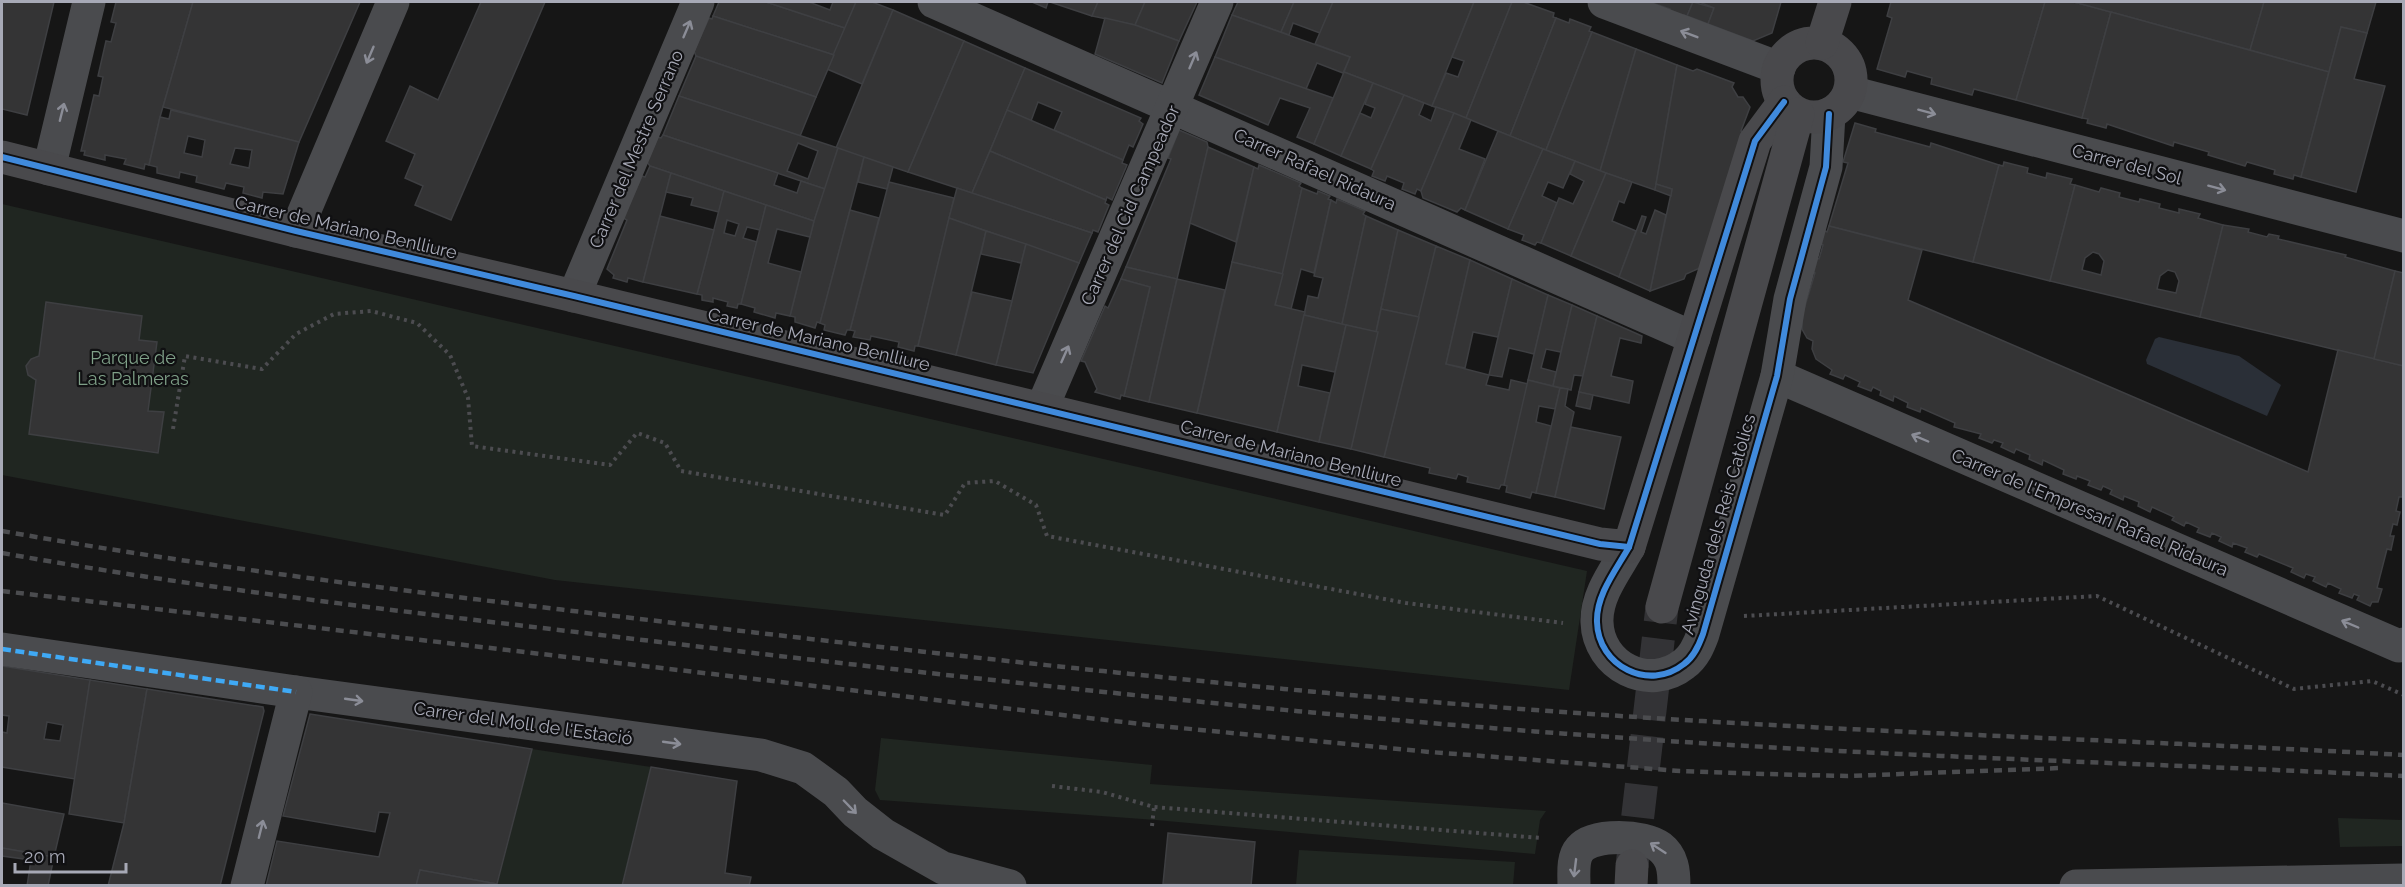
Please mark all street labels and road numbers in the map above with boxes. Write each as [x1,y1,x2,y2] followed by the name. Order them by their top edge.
[585,46,687,251] street label: Carrer del Mestre Serrano
[1076,101,1184,308] street label: Carrer del Cid Campeador
[1231,124,1399,214] street label: Carrer Rafael Ridaura
[2070,139,2184,189] street label: Carrer del Sol
[233,191,460,263] street label: Carrer de Mariano Benlliure
[706,303,933,375] street label: Carrer de Mariano Benlliure
[1676,411,1760,637] street label: Avinguda dels Reis Catòlics
[1178,415,1404,491] street label: Carrer de Mariano Benlliure
[1949,444,2231,580] street label: Carrer de l'Empresari Rafael Ridaura
[412,697,634,749] street label: Carrer del Moll de l'Estació

